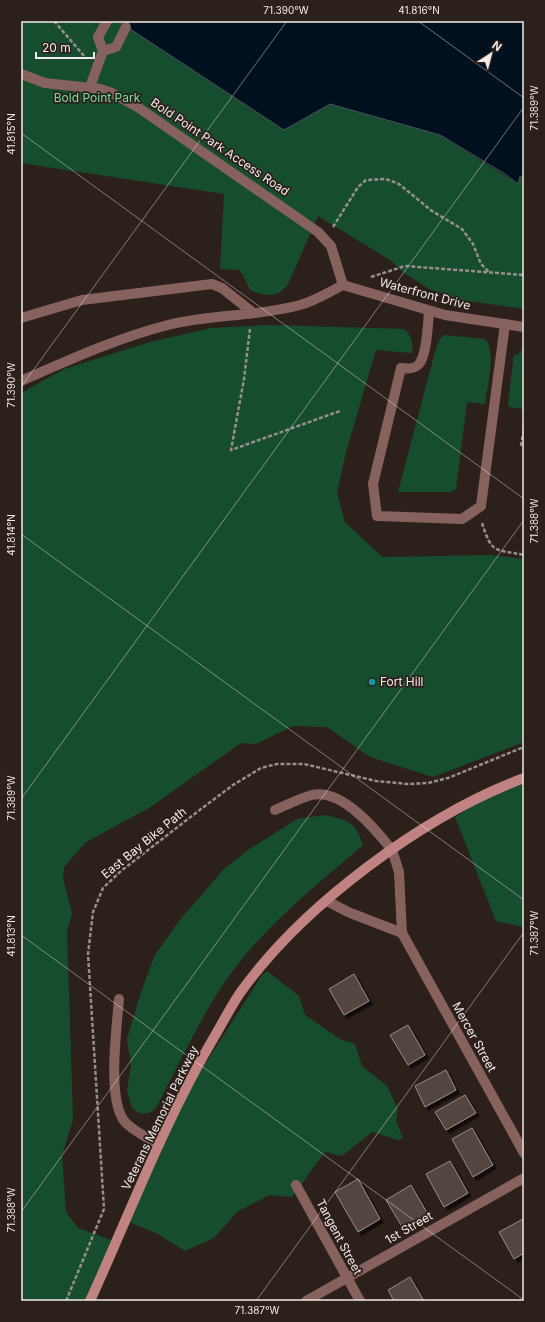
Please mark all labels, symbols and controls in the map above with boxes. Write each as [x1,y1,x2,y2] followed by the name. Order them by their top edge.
[263,4,309,16] text: 71.390°W
[398,4,440,16] text: 41.816°N
[36,34,94,60] scale bar
[471,34,511,74] north arrow
[489,38,504,54] text: N
[42,40,71,55] text: 20 m
[528,85,540,131] text: 71.389°W
[54,90,141,105] park label: Bold Point Park
[148,95,292,199] street label: Bold Point Park Access Road
[5,113,17,155] text: 41.815°N
[378,274,472,313] street label: Waterfront Drive
[5,362,17,408] text: 71.390°W
[528,498,540,544] text: 71.388°W
[5,514,17,556] text: 41.814°N
[380,674,423,689] place label: Fort Hill
[367,677,377,687] marker: Fort Hill
[5,775,17,821] text: 71.389°W
[98,804,189,881] street label: East Bay Bike Path
[528,910,540,955] text: 71.387°W
[5,915,17,957] text: 41.813°N
[449,999,500,1074] street label: Mercer Street
[118,1043,201,1192] street label: Veterans Memorial Parkway
[5,1187,17,1233] text: 71.388°W
[313,1196,366,1277] street label: Tangent Street
[382,1208,435,1247] street label: 1st Street
[235,1304,280,1316] text: 71.387°W

